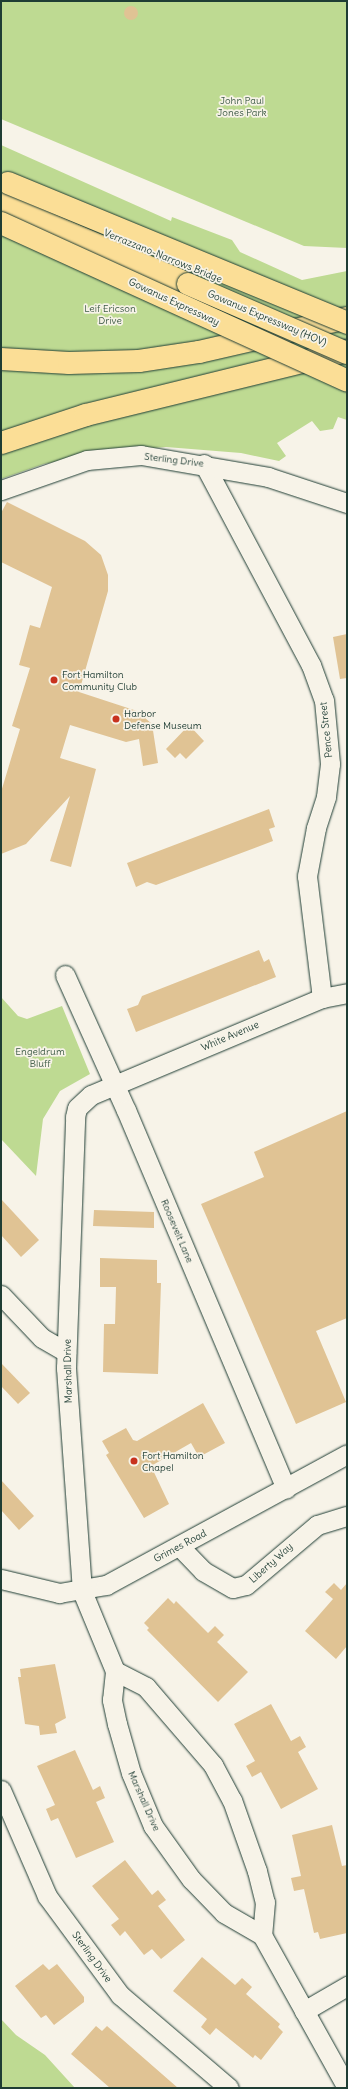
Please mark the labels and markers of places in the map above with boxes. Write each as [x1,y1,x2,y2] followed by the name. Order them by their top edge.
[62,668,137,692] place label: Fort Hamilton Community Club
[49,675,59,685] marker: Fort Hamilton Community Club
[124,707,201,730] place label: Harbor Defense Museum
[111,714,121,724] marker: Harbor Defense Museum
[142,1449,204,1472] place label: Fort Hamilton Chapel
[129,1456,139,1466] marker: Fort Hamilton Chapel

